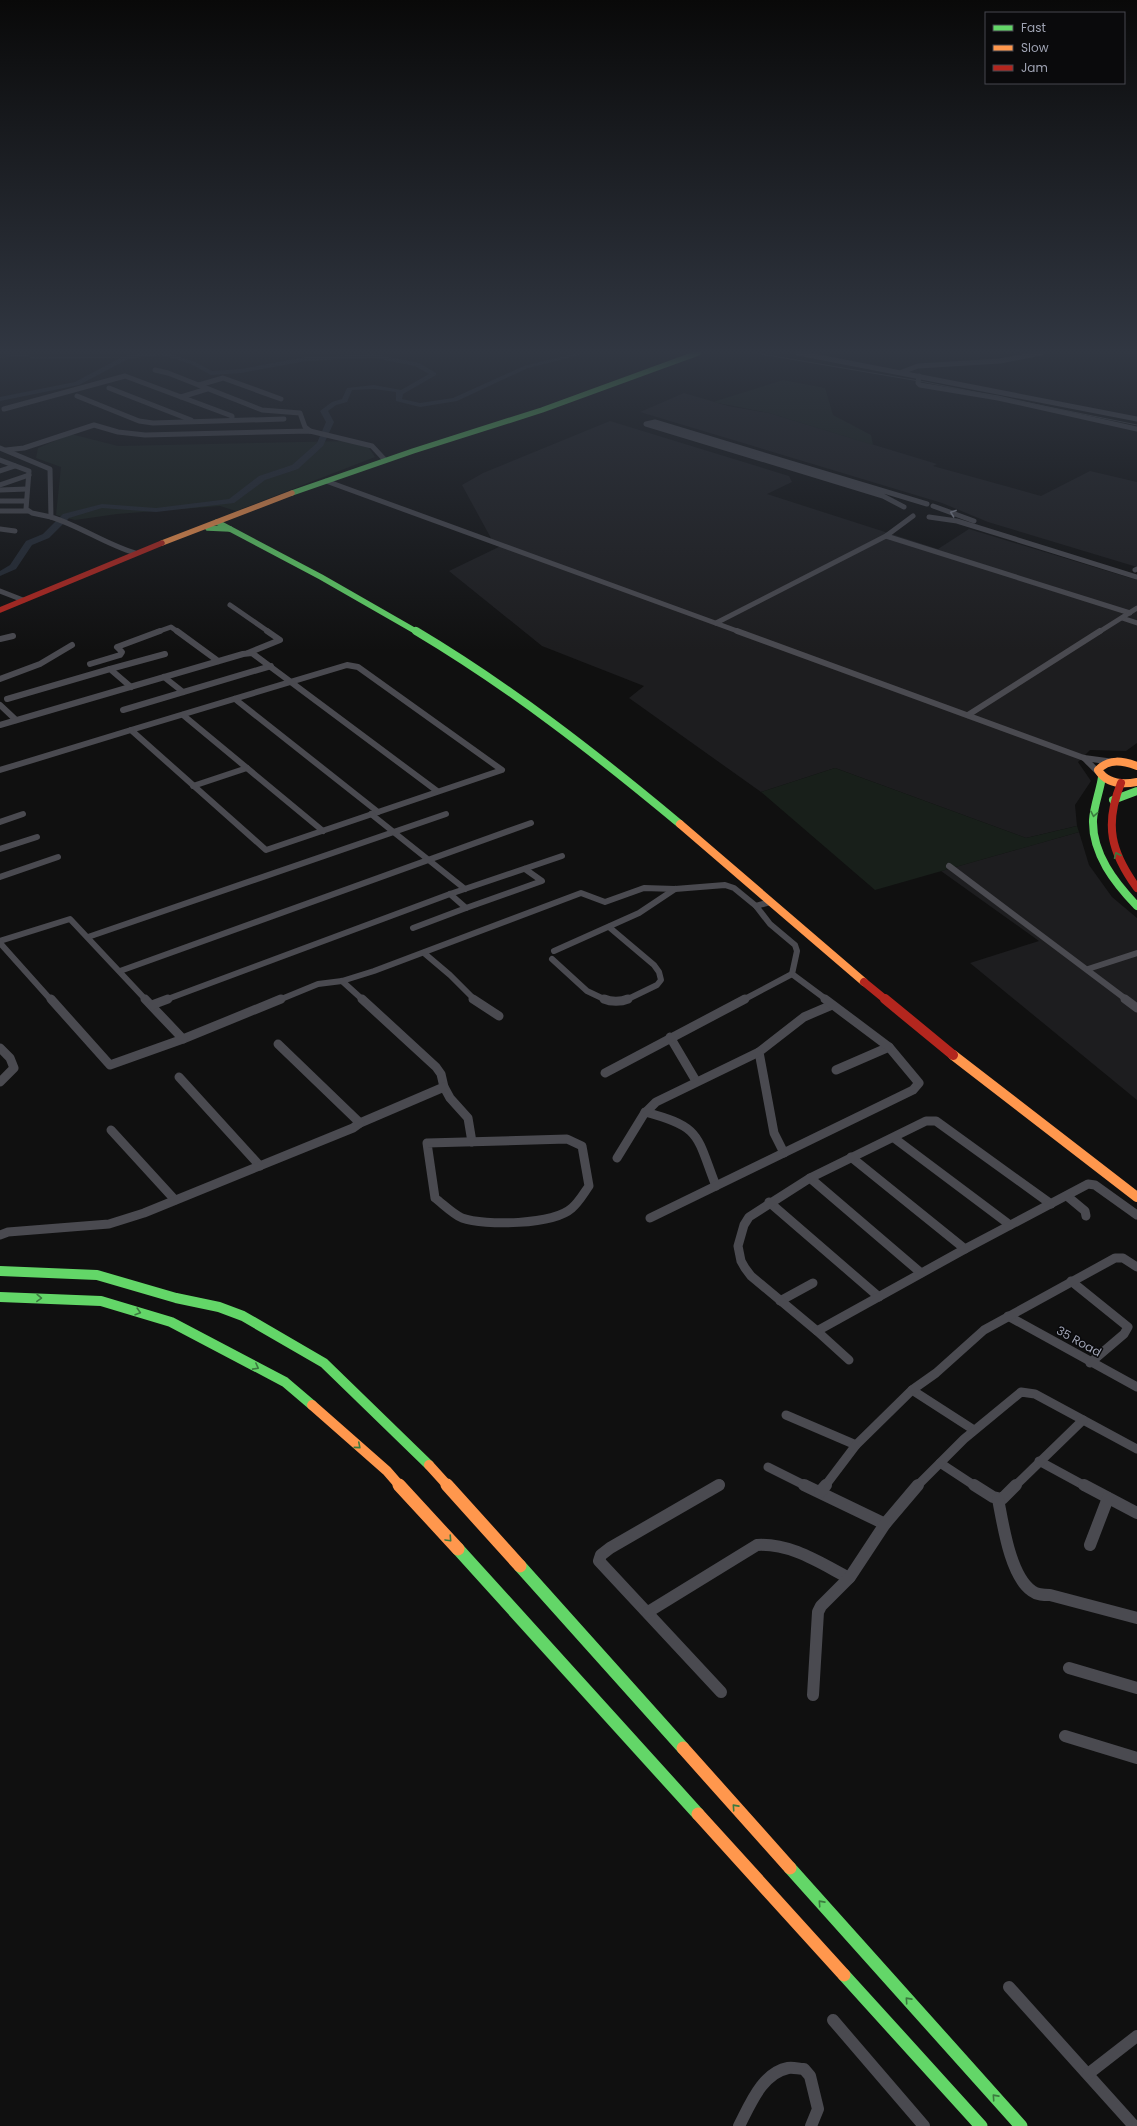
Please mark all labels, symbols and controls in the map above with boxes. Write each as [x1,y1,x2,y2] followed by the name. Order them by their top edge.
[985,12,1125,84] legend
[1021,19,1046,36] text: Fast
[1021,39,1049,56] text: Slow
[1021,59,1048,76] text: Jam
[950,509,957,517] one-way arrow
[1090,811,1099,818] one-way arrow
[1113,851,1121,858] one-way arrow
[36,1294,42,1303] one-way arrow
[135,1307,142,1316] one-way arrow
[1053,1322,1105,1360] street label: 35 Road
[252,1362,259,1369] one-way arrow
[353,1441,361,1449] one-way arrow
[444,1534,451,1542] one-way arrow
[732,1804,739,1811] one-way arrow
[819,1901,826,1908] one-way arrow
[906,1997,913,2005] one-way arrow
[992,2094,1000,2102] one-way arrow

